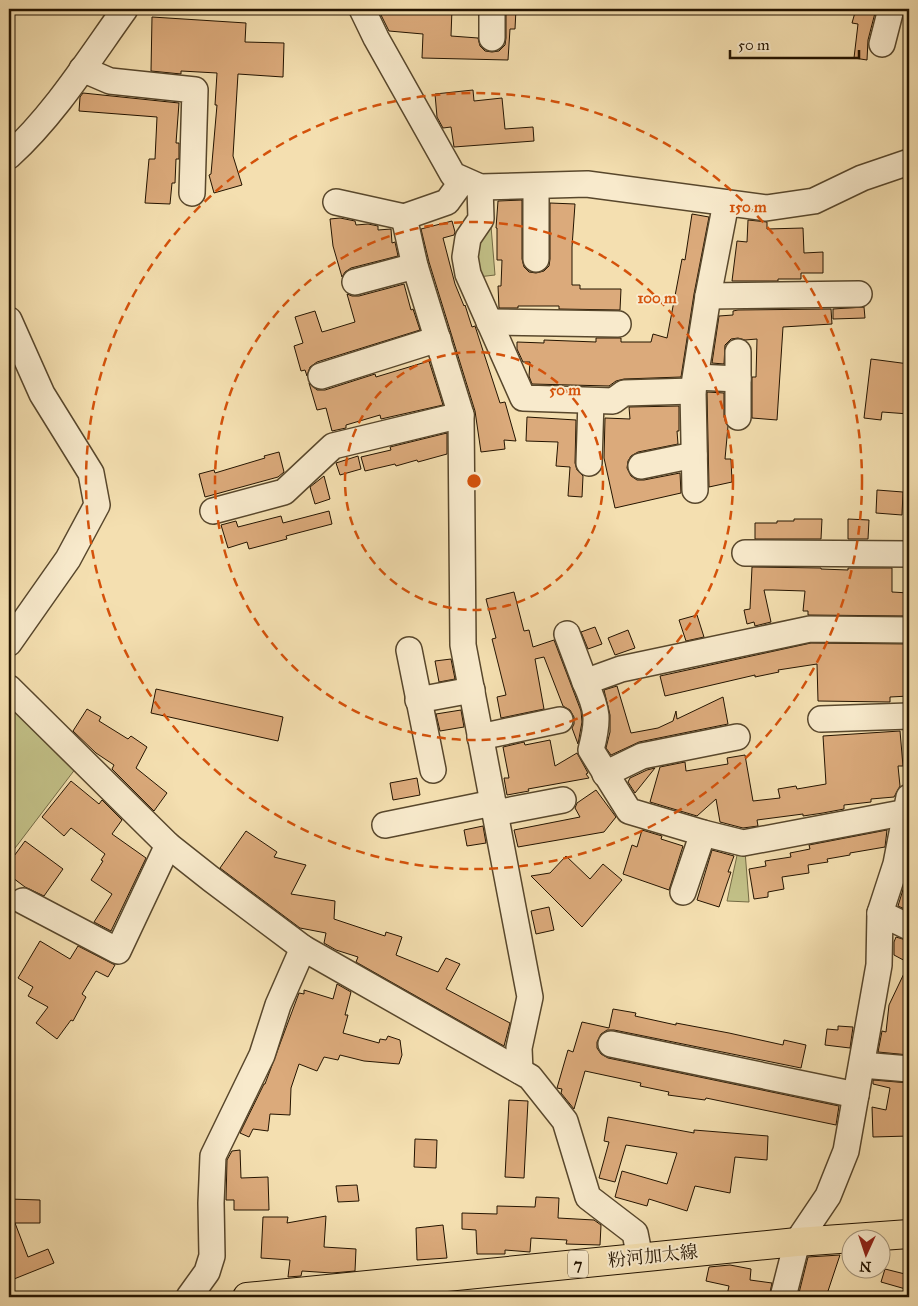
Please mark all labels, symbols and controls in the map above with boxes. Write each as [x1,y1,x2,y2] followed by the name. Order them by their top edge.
[730,28,859,60] scale bar
[738,36,770,54] text: 50 m
[729,198,767,216] text: 150 m
[637,289,677,307] text: 100 m
[549,381,581,399] text: 50 m
[465,472,483,490] centre of rings
[840,1228,890,1278] north arrow
[607,1240,699,1272] street label: 粉河加太線
[568,1250,588,1278] road number: 7
[859,1258,872,1275] text: N

